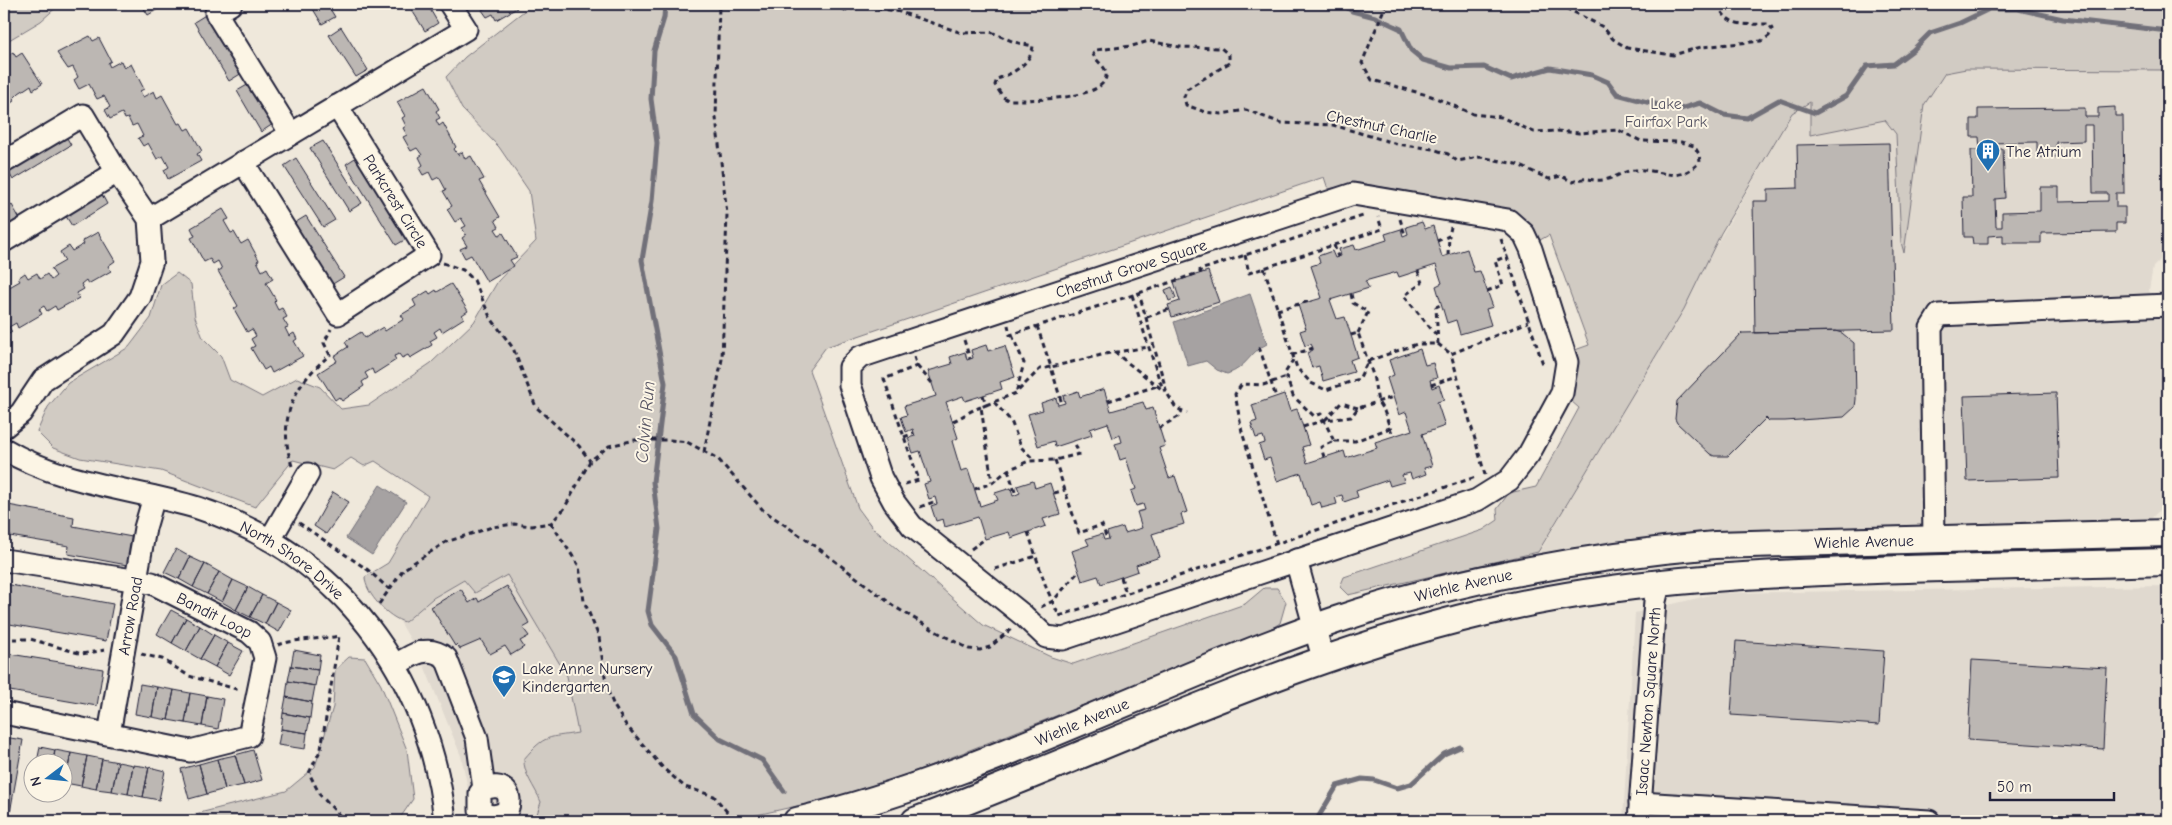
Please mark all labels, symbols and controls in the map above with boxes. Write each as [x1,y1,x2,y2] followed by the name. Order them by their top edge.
[1625,95,1708,131] park label: Lake Fairfax Park
[1325,106,1439,148] street label: Chestnut Charlie
[1975,138,2001,172] building icon: The Atrium
[2006,143,2082,161] place label: The Atrium
[359,151,431,252] street label: Parkcrest Circle
[1054,236,1209,302] street label: Chestnut Grove Square
[631,380,660,464] water label: Colvin Run
[237,518,347,603] street label: North Shore Drive
[1814,532,1914,552] street label: Wiehle Avenue
[1413,566,1514,606] street label: Wiehle Avenue
[115,575,146,657] street label: Arrow Road
[173,589,255,642] street label: Bandit Loop
[1633,606,1665,796] street label: Isaac Newton Square North
[522,660,653,696] place label: Lake Anne Nursery Kindergarten
[491,664,517,698] school or university icon: Lake Anne Nursery Kindergarten
[1033,695,1132,750] street label: Wiehle Avenue
[22,752,72,802] north arrow
[1990,770,2113,802] scale bar
[27,775,45,788] text: N
[1997,778,2032,796] text: 50 m

